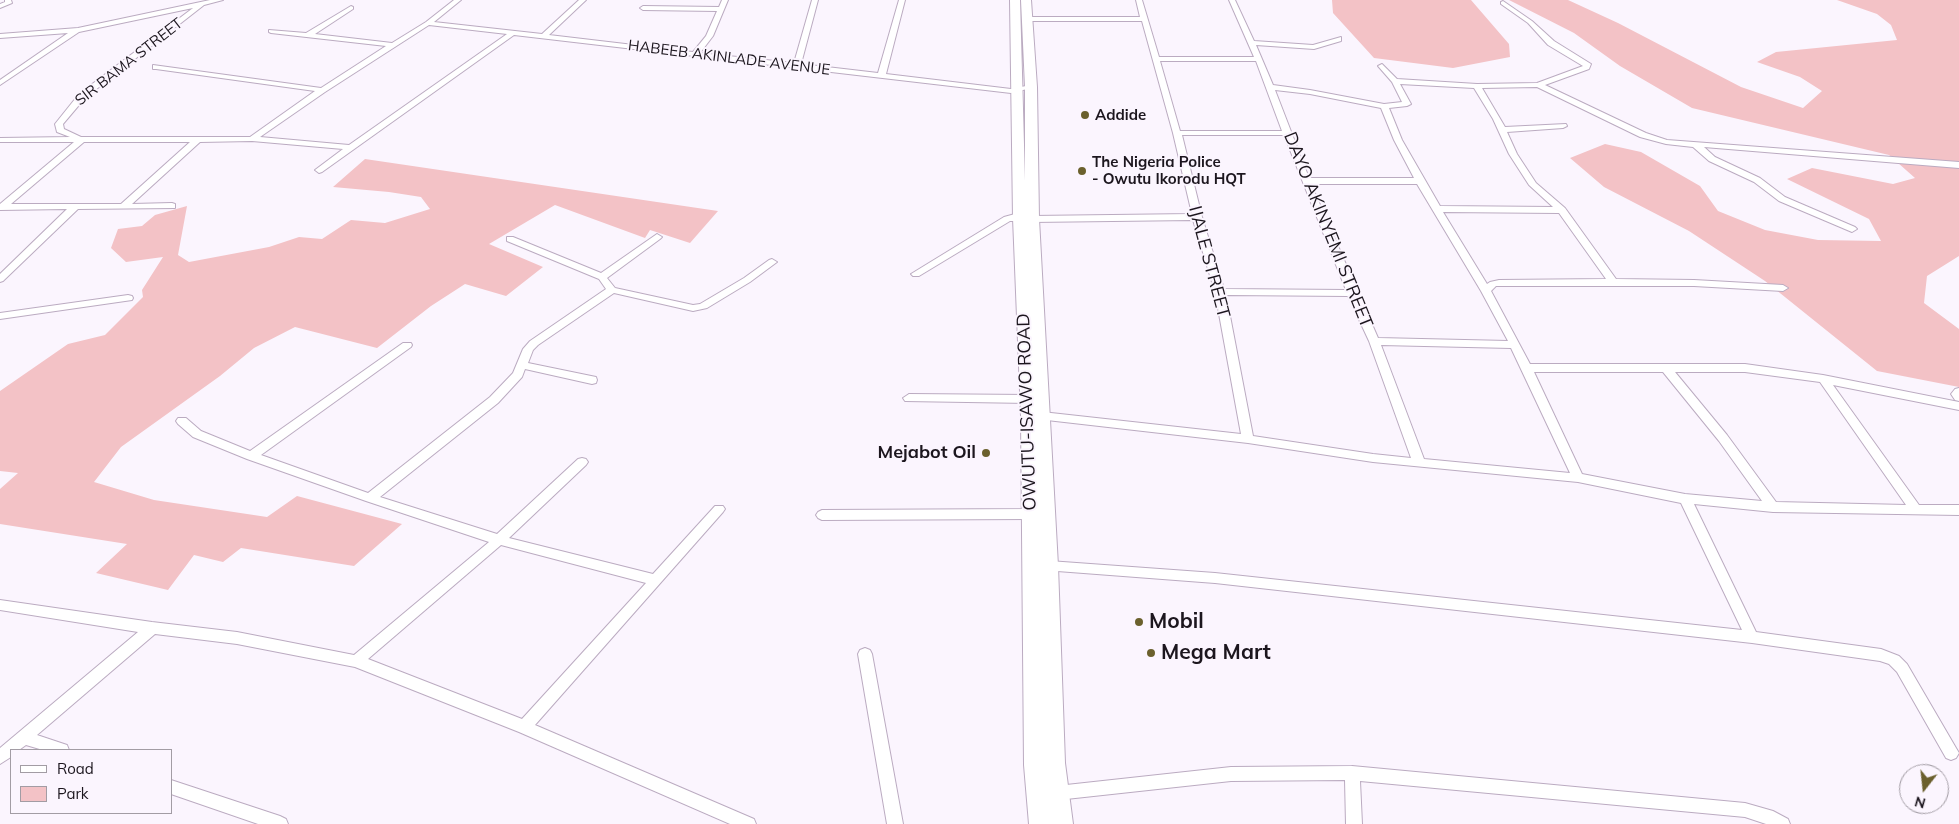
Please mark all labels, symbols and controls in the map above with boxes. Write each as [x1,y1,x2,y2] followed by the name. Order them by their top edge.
[72,14,186,110] street label: SIR BAMA STREET
[627,37,831,79] street label: HABEEB AKINLADE AVENUE
[1095,106,1146,124] place label: Addide
[1079,109,1091,121] marker: Addide
[1279,129,1377,331] street label: DAYO AKINYEMI STREET
[1092,153,1246,188] place label: The Nigeria Police - Owutu Ikorodu HQT
[1076,165,1088,177] marker: The Nigeria Police - Owutu Ikorodu HQT
[1184,204,1234,320] street label: IJALE STREET
[1013,313,1041,511] street label: OWUTU-ISAWO ROAD
[878,442,976,464] place label: Mejabot Oil
[980,447,992,459] marker: Mejabot Oil
[1149,609,1204,635] place label: Mobil
[1133,616,1145,628] marker: Mobil
[1161,640,1271,666] place label: Mega Mart
[1145,647,1157,659] marker: Mega Mart
[10,749,172,814] legend
[57,759,94,778] text: Road
[1899,764,1949,814] north arrow
[57,784,89,803] text: Park
[1913,792,1928,813] text: N

